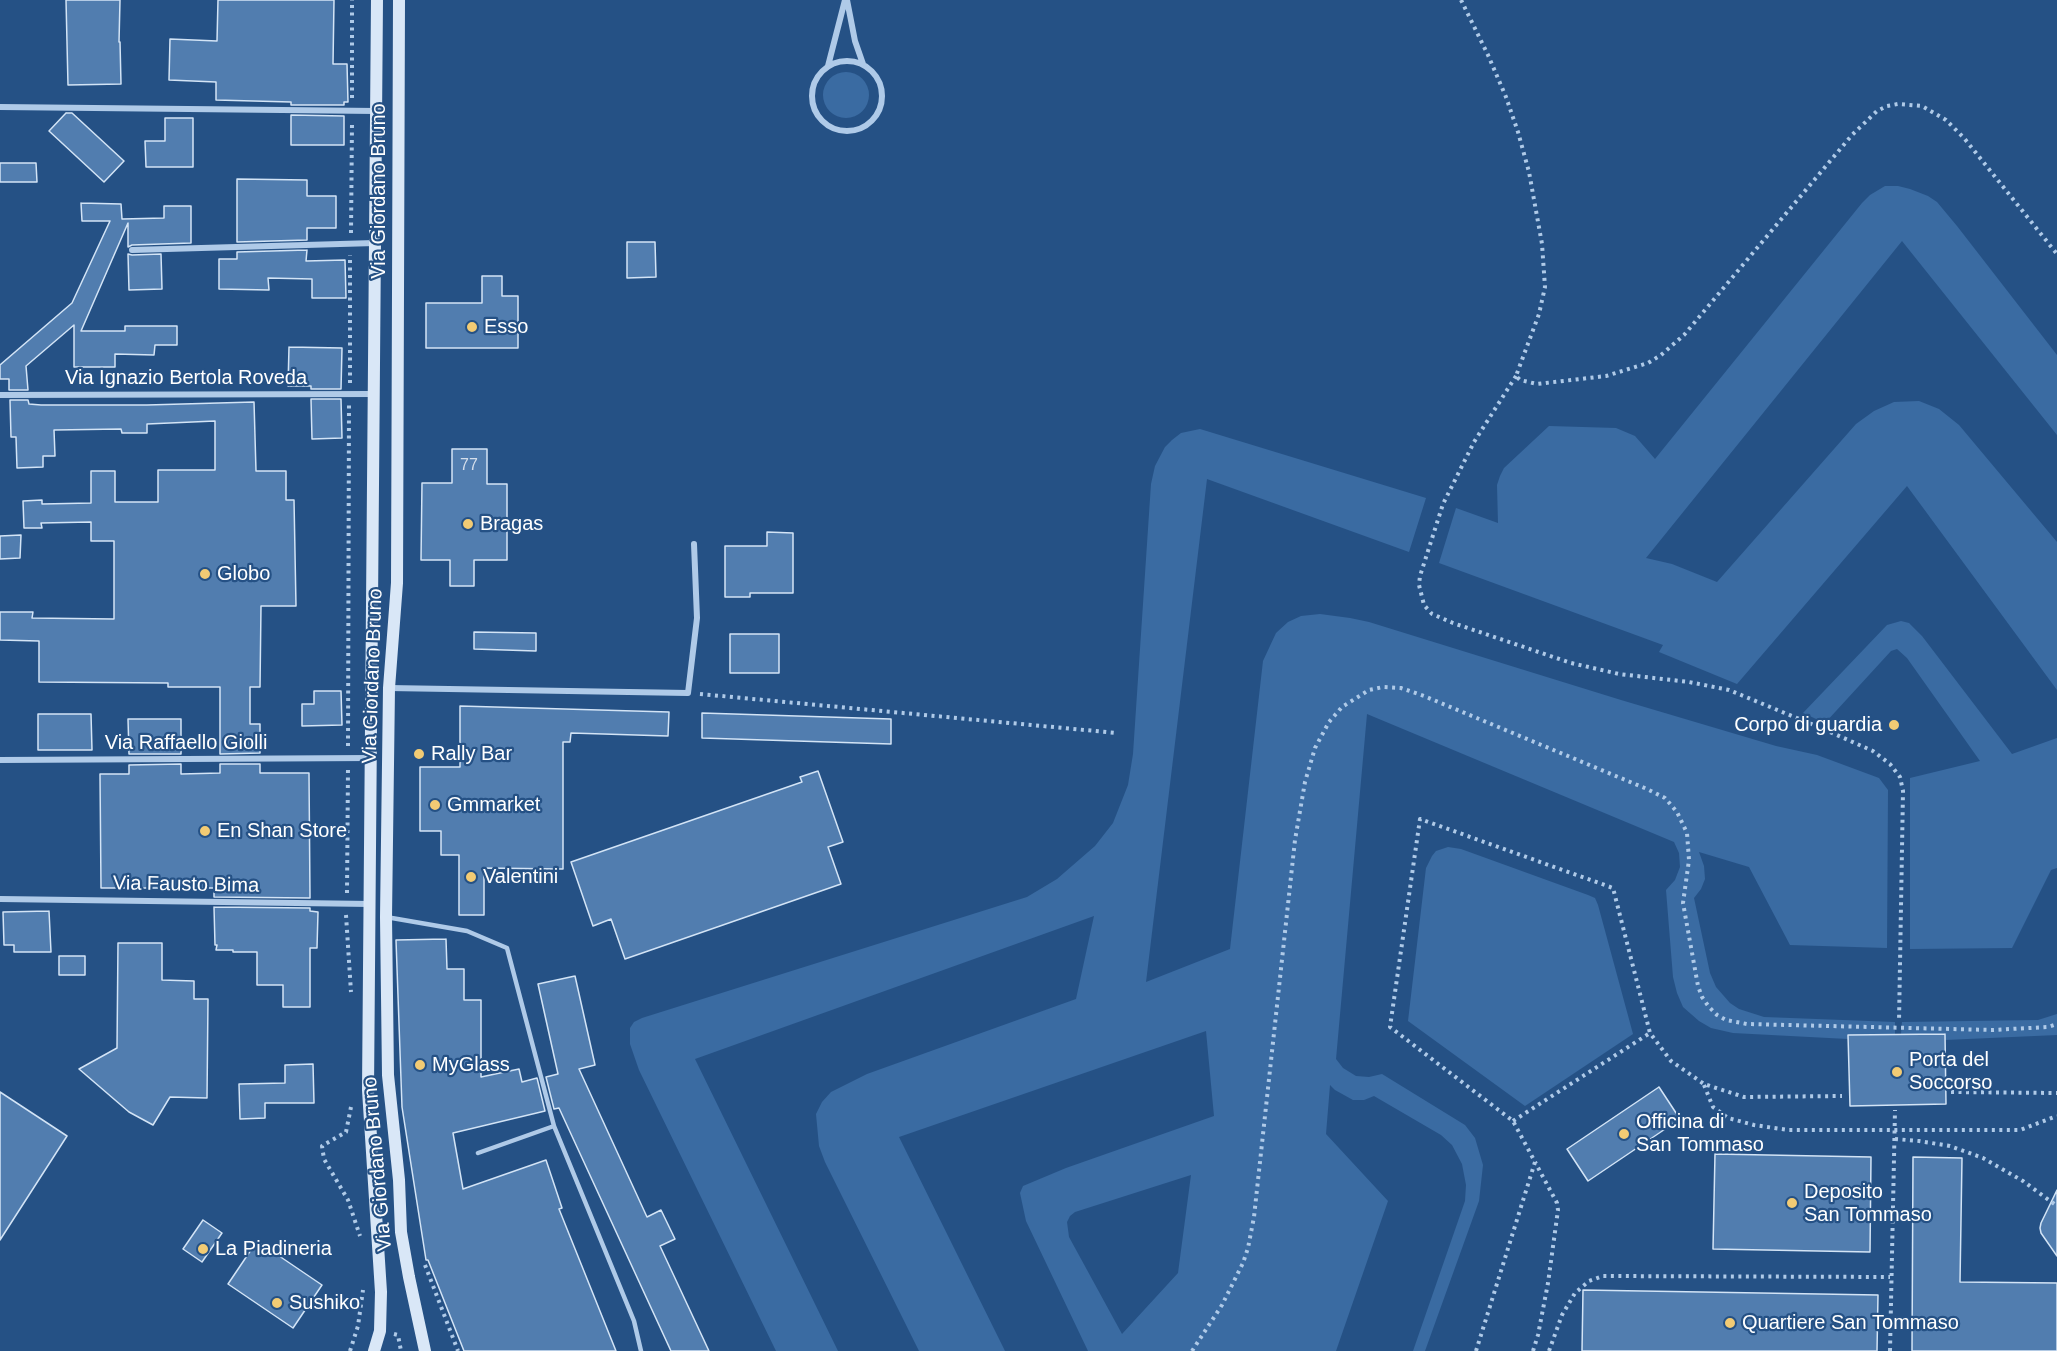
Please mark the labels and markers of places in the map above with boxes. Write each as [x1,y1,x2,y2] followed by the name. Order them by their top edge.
[484,315,528,339] place label: Esso
[465,320,479,334] marker: Esso
[480,512,543,536] place label: Bragas
[461,517,475,531] marker: Bragas
[217,562,270,586] place label: Globo
[198,567,212,581] marker: Globo
[1734,713,1882,737] place label: Corpo di guardia
[1887,718,1901,732] marker: Corpo di guardia
[431,742,512,766] place label: Rally Bar
[412,747,426,761] marker: Rally Bar
[447,793,540,817] place label: Gmmarket
[428,798,442,812] marker: Gmmarket
[217,819,347,843] place label: En Shan Store
[198,824,212,838] marker: En Shan Store
[483,865,558,889] place label: Valentini
[464,870,478,884] marker: Valentini
[1909,1048,1992,1095] place label: Porta del Soccorso
[432,1053,510,1077] place label: MyGlass
[413,1058,427,1072] marker: MyGlass
[1890,1065,1904,1079] marker: Porta del Soccorso
[1636,1110,1764,1157] place label: Officina di San Tommaso
[1617,1127,1631,1141] marker: Officina di San Tommaso
[1804,1180,1932,1227] place label: Deposito San Tommaso
[1785,1196,1799,1210] marker: Deposito San Tommaso
[215,1237,332,1261] place label: La Piadineria
[196,1242,210,1256] marker: La Piadineria
[289,1291,360,1315] place label: Sushiko
[270,1296,284,1310] marker: Sushiko
[1742,1311,1959,1335] place label: Quartiere San Tommaso
[1723,1316,1737,1330] marker: Quartiere San Tommaso

